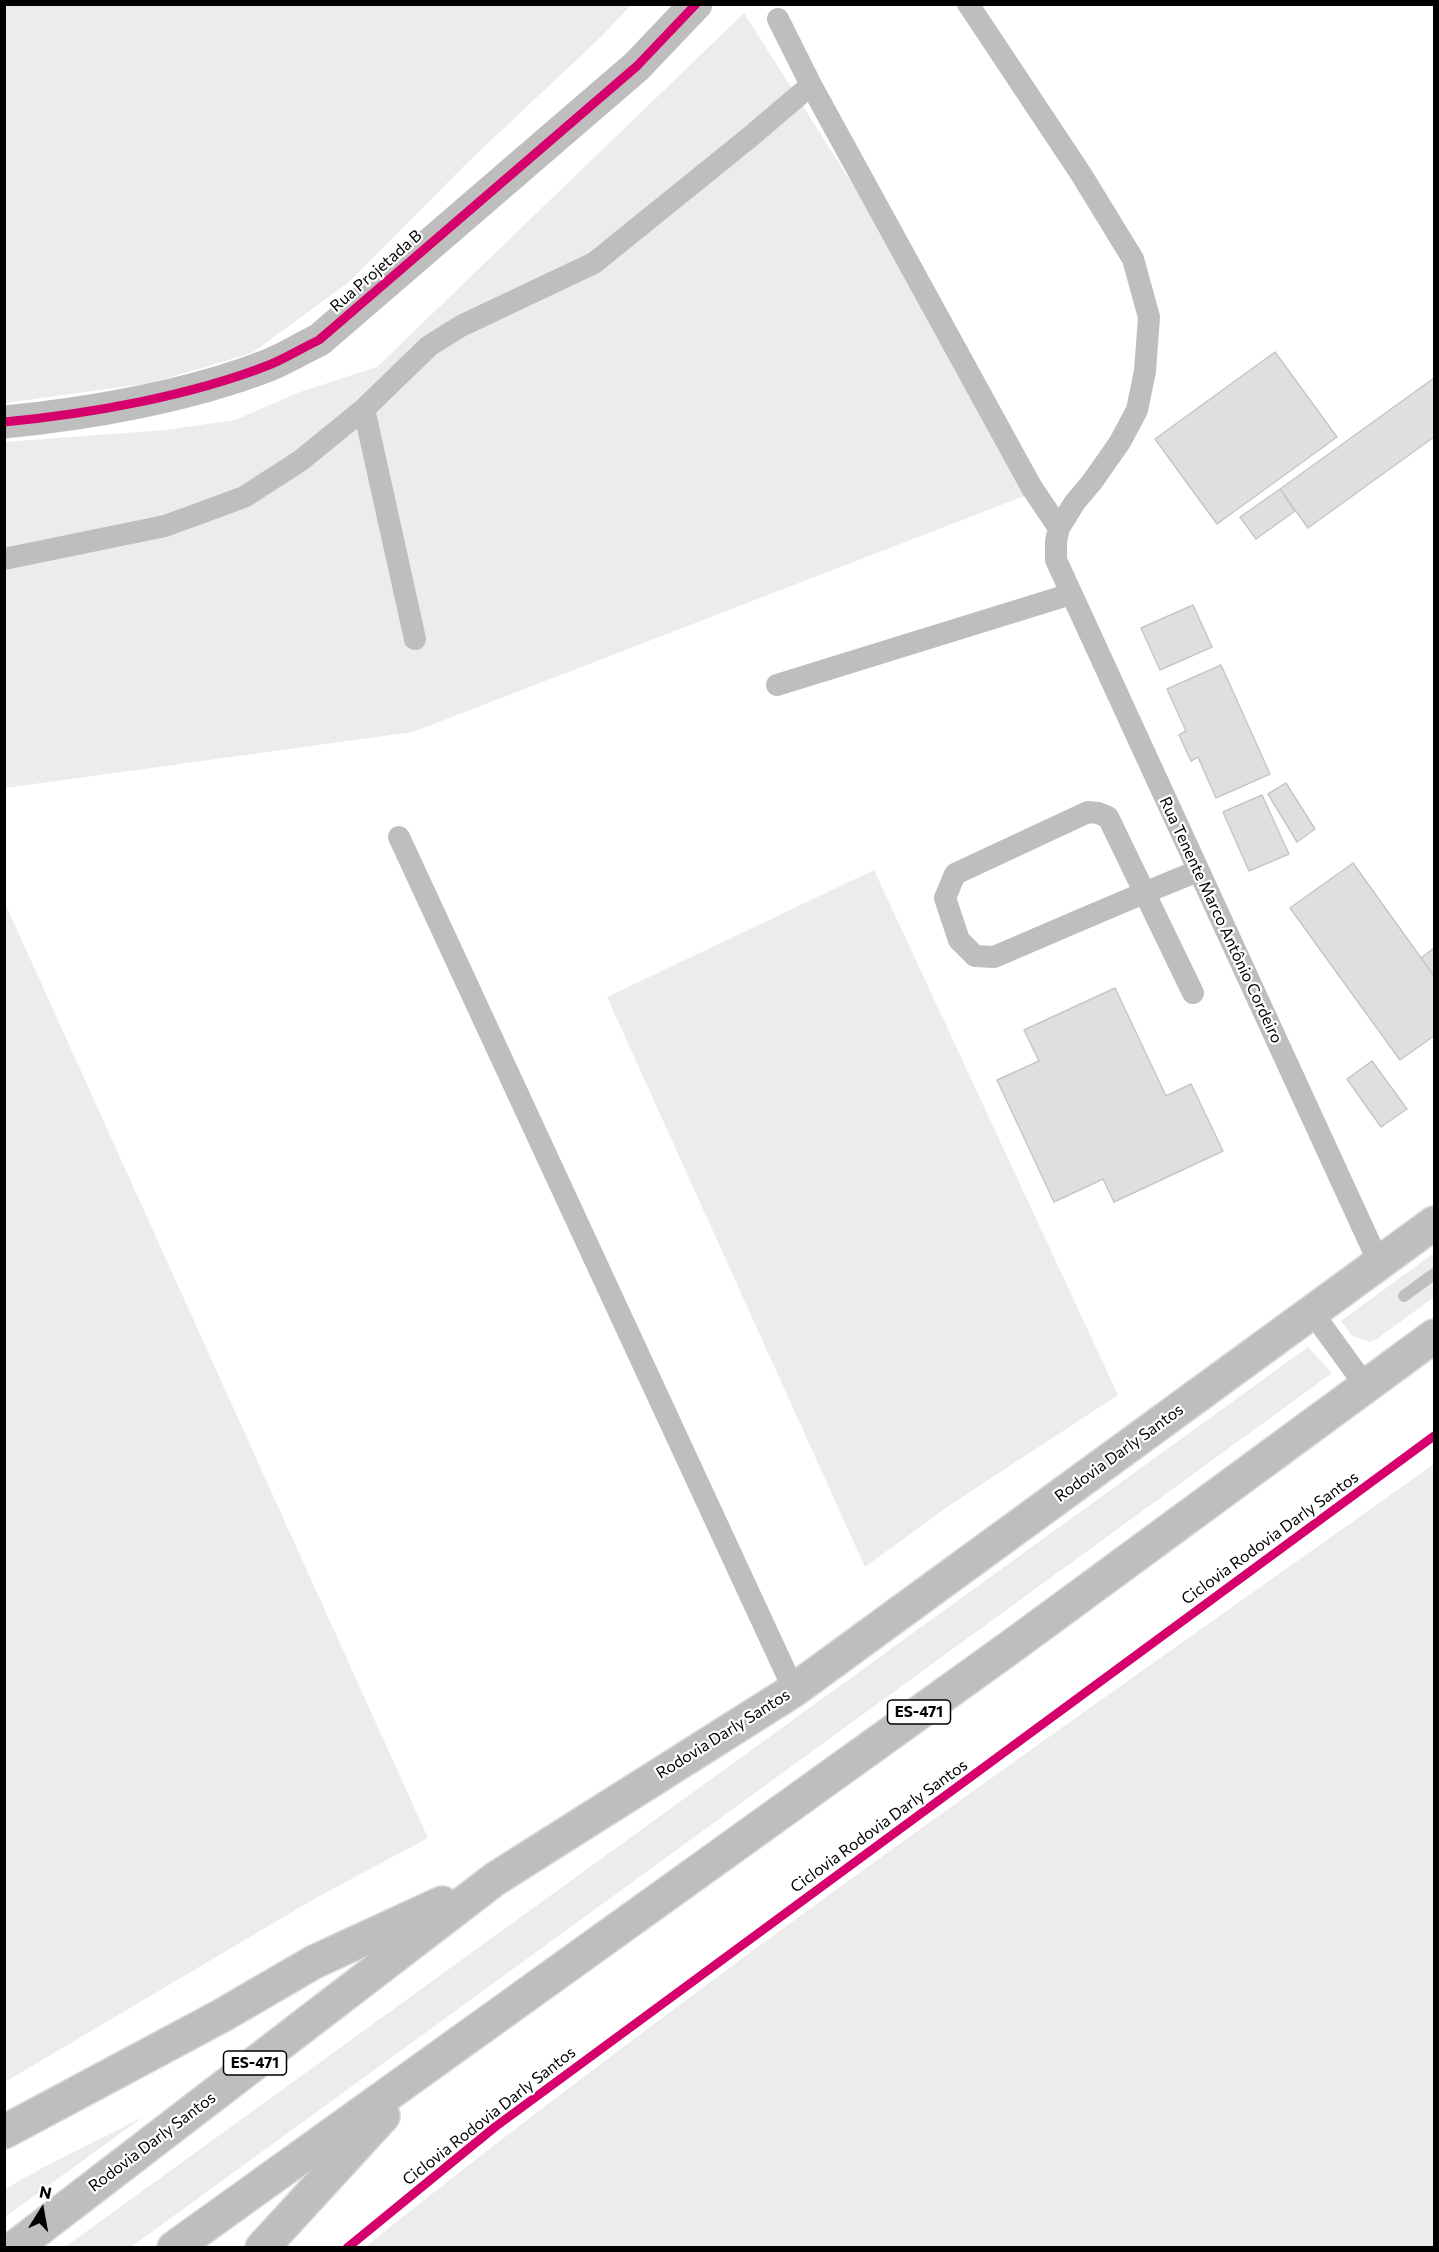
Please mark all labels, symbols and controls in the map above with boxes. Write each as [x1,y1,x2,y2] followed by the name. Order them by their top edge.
[326,226,426,316] street label: Rua Projetada B
[1155,794,1287,1046] street label: Rua Tenente Marco Antônio Cordeiro
[1051,1400,1187,1506] street label: Rodovia Darly Santos
[1178,1467,1362,1609] street label: Ciclovia Rodovia Darly Santos
[653,1685,793,1783] street label: Rodovia Darly Santos
[888,1700,950,1724] road number: ES-471
[787,1755,971,1897] street label: Ciclovia Rodovia Darly Santos
[399,2043,579,2189] street label: Ciclovia Rodovia Darly Santos
[224,2051,286,2075] road number: ES-471
[85,2088,219,2196] street label: Rodovia Darly Santos
[12,2180,72,2240] north arrow
[38,2181,53,2202] text: N

